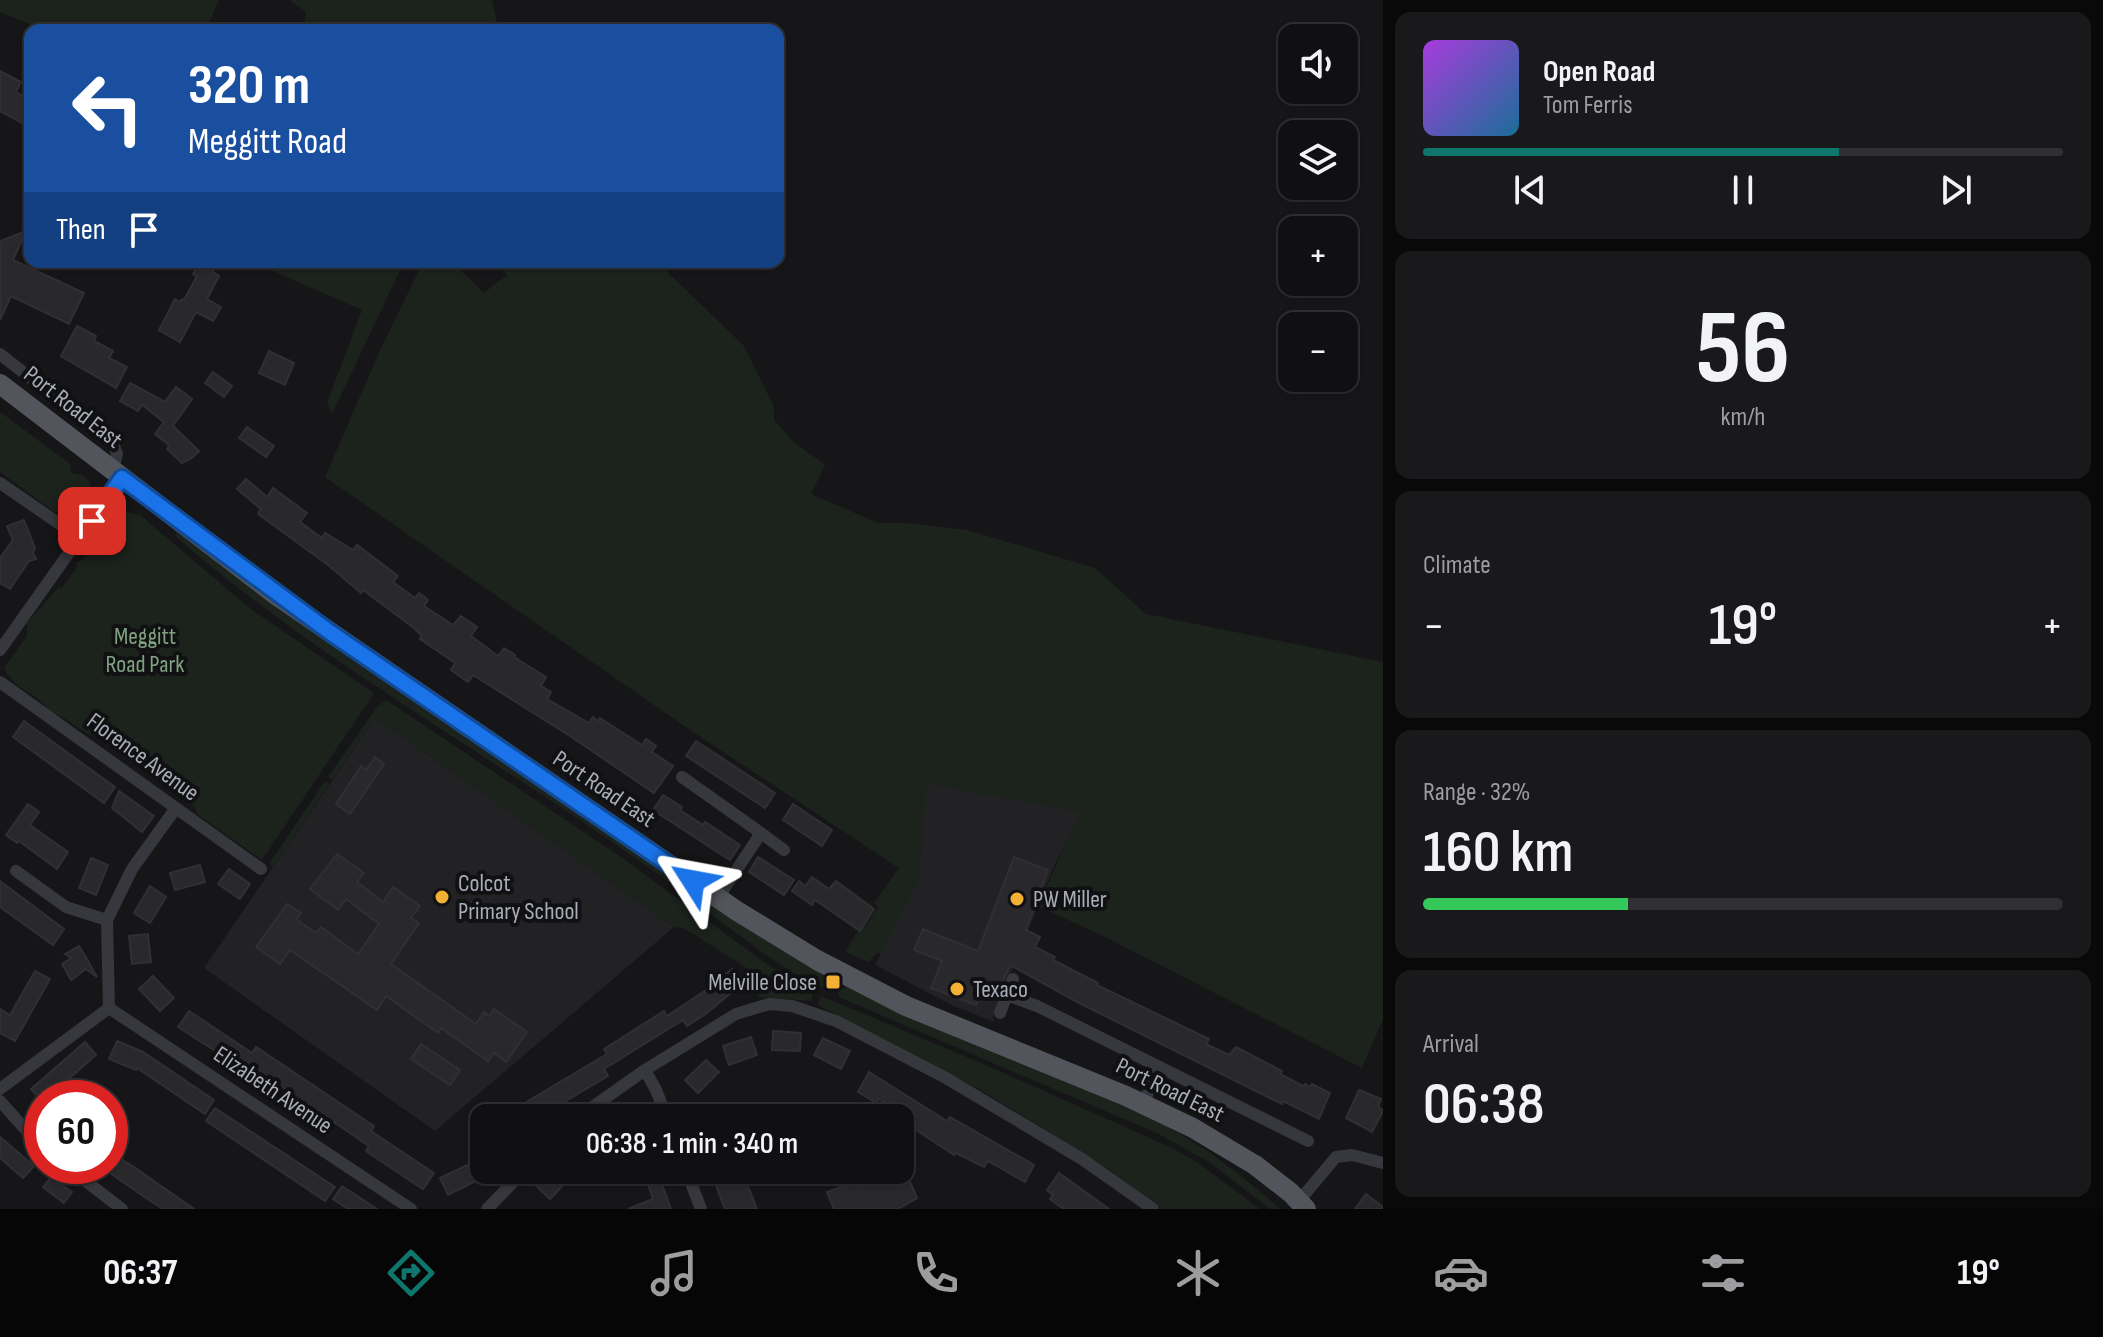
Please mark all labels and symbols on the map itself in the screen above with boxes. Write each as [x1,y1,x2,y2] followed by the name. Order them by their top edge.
[18,360,128,454] street label: Port Road East
[58,487,126,555] pin
[106,622,184,679] park label: Meggitt Road Park
[81,707,205,807] street label: Florence Avenue
[547,744,661,834] street label: Port Road East
[651,839,735,923] position arrow
[458,869,579,926] place label: Colcot Primary School
[1033,885,1107,914] place label: PW Miller
[433,888,451,906] marker: Colcot Primary School
[1008,890,1026,908] marker: PW Miller
[708,968,817,997] place label: Melville Close
[824,973,842,991] marker: Melville Close
[973,975,1028,1004] place label: Texaco
[948,980,966,998] marker: Texaco
[208,1040,338,1140] street label: Elizabeth Avenue
[1111,1051,1229,1129] street label: Port Road East
[24,1080,128,1184] speed limit sign: 60

